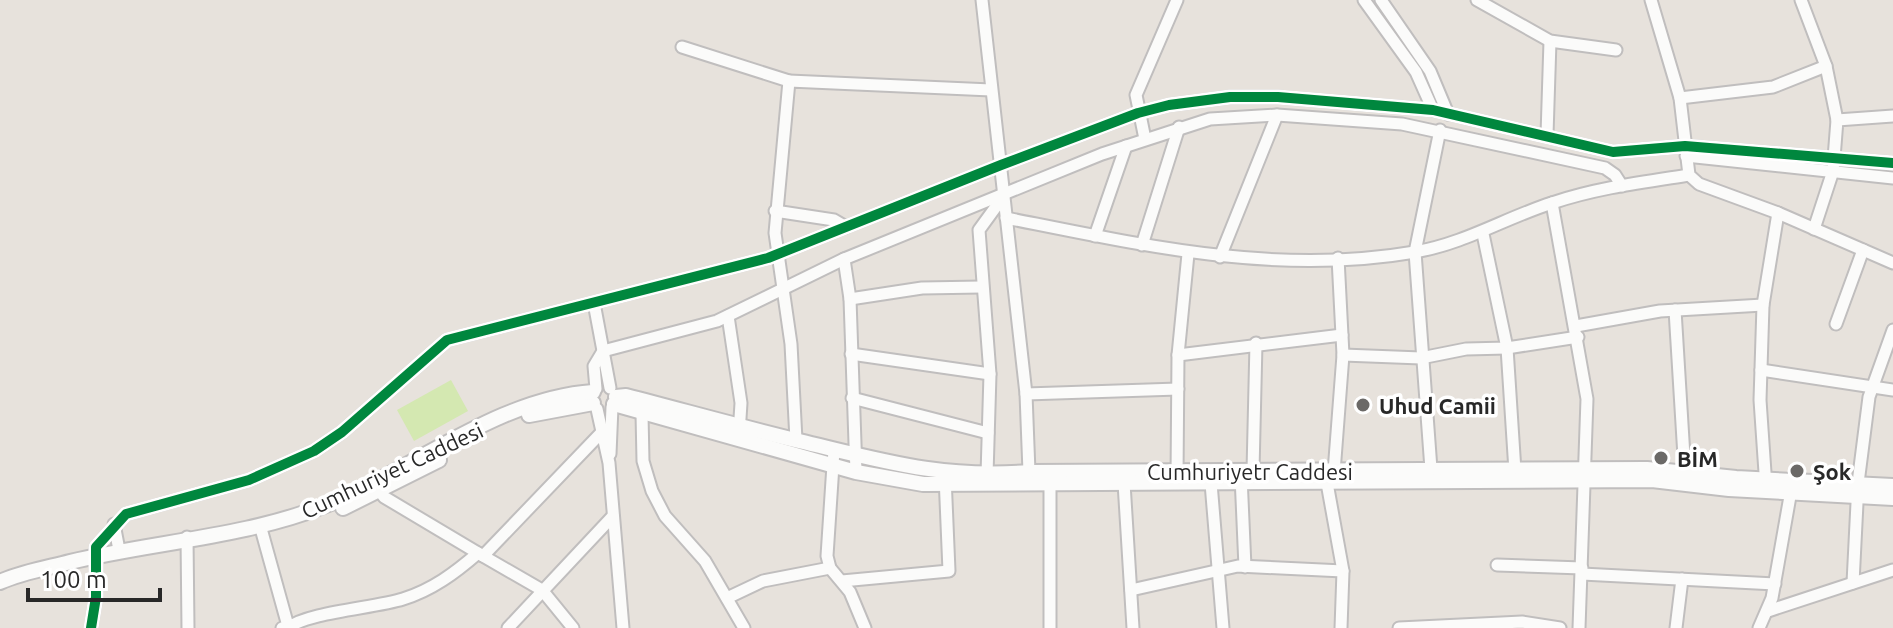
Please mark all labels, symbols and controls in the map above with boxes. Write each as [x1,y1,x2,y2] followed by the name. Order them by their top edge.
[1379,393,1496,418] place label: Uhud Camii
[1354,396,1372,414] marker: Uhud Camii
[297,417,487,523] street label: Cumhuriyet Caddesi
[1677,446,1718,471] place label: BİM
[1652,449,1670,467] marker: BİM
[1147,459,1353,484] street label: Cumhuriyetr Caddesi
[1813,459,1852,485] place label: Şok
[1788,462,1806,480] marker: Şok
[28,552,160,602] scale bar
[40,566,107,593] text: 100 m

